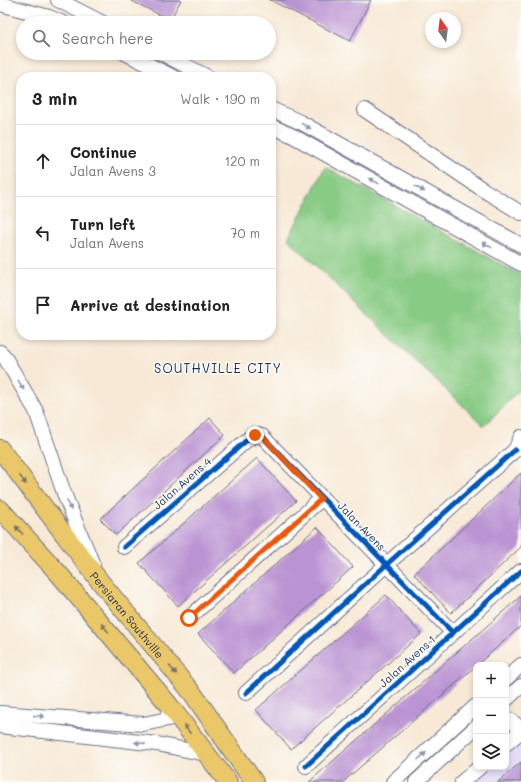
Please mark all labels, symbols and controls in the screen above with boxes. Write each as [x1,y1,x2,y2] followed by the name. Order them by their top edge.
[425,12,461,48] north arrow
[16,16,276,60] search box
[30,27,52,49] icon: search
[62,28,153,48] text: Search here
[32,87,77,109] text: 3 min
[180,90,260,107] text: Walk · 190 m
[300,123,312,129] one-way arrow
[70,142,137,162] text: Continue
[32,150,54,172] icon: ahead
[224,152,260,169] text: 120 m
[70,162,156,179] text: Jalan Avens 3
[368,178,380,185] one-way arrow
[414,186,426,192] one-way arrow
[70,214,135,234] text: Turn left
[32,222,54,244] icon: left
[230,224,260,241] text: 70 m
[70,234,144,251] text: Jalan Avens
[481,242,493,248] one-way arrow
[32,294,54,316] icon: arrive
[70,295,230,315] text: Arrive at destination
[154,359,282,376] district label: SOUTHVILLE CITY
[17,379,24,391] one-way arrow
[246,426,264,444] route end
[150,453,215,513] street label: Jalan Avens 4
[19,474,28,485] one-way arrow
[335,498,389,554] street label: Jalan Avens
[66,500,72,512] one-way arrow
[14,525,24,535] one-way arrow
[87,568,168,661] street label: Persiaran Southville
[180,609,198,627] route start
[100,623,109,634] one-way arrow
[376,632,438,690] street label: Jalan Avens 1
[473,662,509,770] map controls
[473,662,509,698] button: +
[169,664,178,675] one-way arrow
[473,698,509,734] button: −
[33,713,45,720] one-way arrow
[183,723,191,734] one-way arrow
[473,734,509,770] button: layers
[134,739,146,746] one-way arrow
[417,751,427,760] one-way arrow

